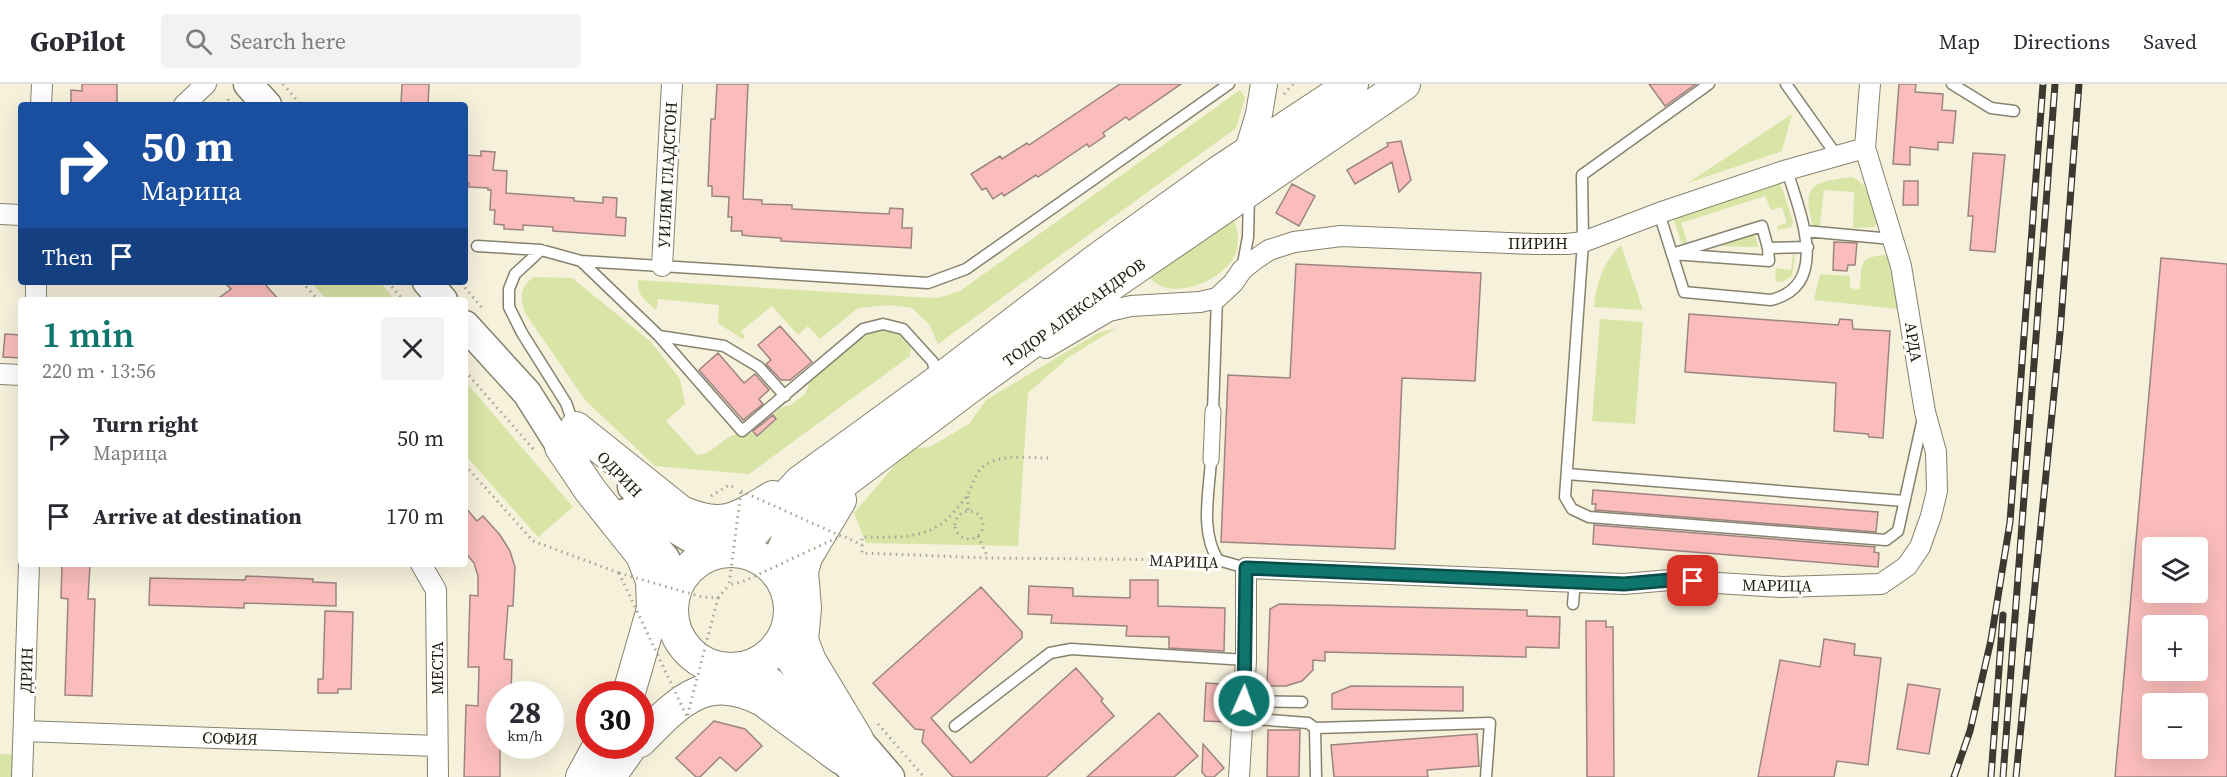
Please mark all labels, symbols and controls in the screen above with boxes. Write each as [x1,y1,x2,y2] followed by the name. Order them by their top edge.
[161,14,581,68] search box
[30,22,125,60] text: GoPilot
[182,25,215,58] icon: search
[230,26,346,56] text: Search here
[1939,27,1980,56] text: Map
[2013,27,2110,56] text: Directions
[2143,27,2197,56] text: Saved
[652,101,682,249] street label: УИЛЯМ ГЛАДСТОН
[141,117,234,175] text: 50 m
[42,126,120,204] icon: right
[141,172,242,209] text: Марица
[1508,232,1568,254] street label: ПИРИН
[105,240,138,273] icon: arrive
[42,242,93,272] text: Then
[998,253,1150,371] street label: ТОДОР АЛЕКСАНДРОВ
[42,310,134,359] text: 1 min
[381,317,444,380] button: close
[1900,320,1928,364] street label: АРДА
[42,357,156,385] text: 220 m · 13:56
[93,409,198,439] text: Turn right
[42,422,75,455] icon: right
[397,423,444,453] text: 50 m
[93,439,168,467] text: Марица
[592,446,648,502] street label: ОДРИН
[42,500,75,533] icon: arrive
[93,501,302,531] text: Arrive at destination
[386,501,444,531] text: 170 m
[2142,537,2208,759] map controls
[2142,537,2208,603] button: layers
[1149,549,1220,573] street label: МАРИЦА
[1667,555,1718,606] pin
[1676,564,1709,597] icon: arrive
[1742,573,1812,597] street label: МАРИЦА
[2142,615,2208,681] button: +
[426,641,448,695] street label: МЕСТА
[14,647,38,693] street label: ДРИН
[1212,669,1276,733] position arrow
[576,681,654,759] speed limit sign: 30
[509,692,541,733] text: 28
[2142,693,2208,759] button: −
[507,725,543,746] text: km/h
[202,726,258,750] street label: СОФИЯ

